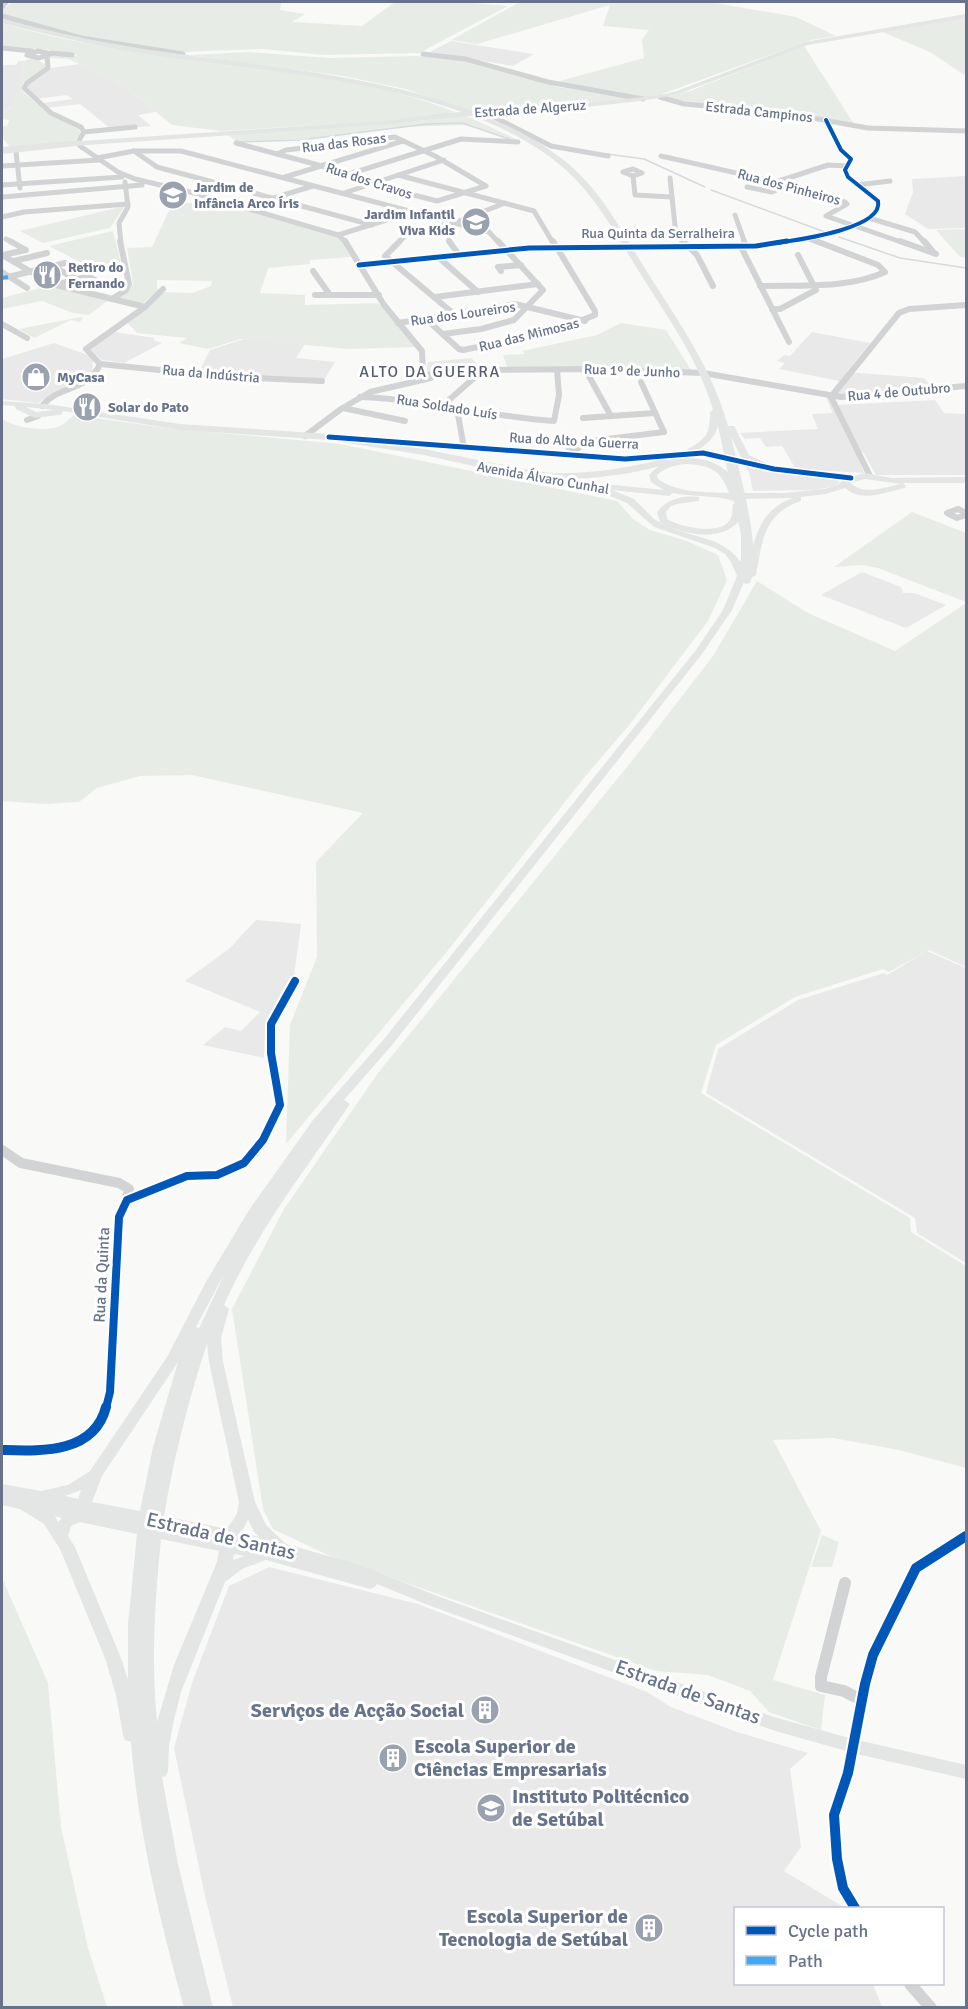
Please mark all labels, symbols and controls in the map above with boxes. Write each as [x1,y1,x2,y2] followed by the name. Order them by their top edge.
[474,97,586,121] street label: Estrada de Algeruz
[705,98,813,126] street label: Estrada Campinos
[301,129,387,157] street label: Rua das Rosas
[324,159,414,203] street label: Rua dos Cravos
[736,165,842,209] street label: Rua dos Pinheiros
[157,179,189,211] school or university icon: Jardim de Infância Arco Íris
[194,179,299,212] place label: Jardim de Infância Arco Íris
[364,206,456,239] place label: Jardim Infantil Viva Kids
[460,206,492,238] school or university icon: Jardim Infantil Viva Kids
[581,225,735,242] street label: Rua Quinta da Serralheira
[31,259,63,291] restaurant icon: Retiro do Fernando
[68,259,125,292] place label: Retiro do Fernando
[409,298,517,330] street label: Rua dos Loureiros
[477,314,581,356] street label: Rua das Mimosas
[20,361,52,393] shop icon: MyCasa
[162,361,260,387] street label: Rua da Indústria
[584,361,680,381] street label: Rua 1º de Junho
[359,362,501,382] district label: ALTO DA GUERRA
[57,369,105,386] place label: MyCasa
[847,379,951,405] street label: Rua 4 de Outubro
[71,391,103,423] restaurant icon: Solar do Pato
[395,391,499,423] street label: Rua Soldado Luís
[108,399,189,416] place label: Solar do Pato
[509,429,639,453] street label: Rua do Alto da Guerra
[475,458,611,498] street label: Avenida Álvaro Cunhal
[90,1227,114,1323] street label: Rua da Quinta
[144,1507,298,1565] street label: Estrada de Santas
[612,1654,764,1730] street label: Estrada de Santas
[469,1694,501,1726] building icon: Serviços de Acção Social
[251,1698,464,1723] place label: Serviços de Acção Social
[414,1734,607,1782] place label: Escola Superior de Ciências Empresariais
[377,1742,409,1774] building icon: Escola Superior de Ciências Empresariais
[512,1784,689,1832] place label: Instituto Politécnico de Setúbal
[475,1792,507,1824] school or university icon: Instituto Politécnico de Setúbal
[439,1904,628,1952] place label: Escola Superior de Tecnologia de Setúbal
[734,1907,944,1985] legend
[633,1912,665,1944] building icon: Escola Superior de Tecnologia de Setúbal
[788,1920,868,1942] text: Cycle path
[788,1950,823,1972] text: Path

